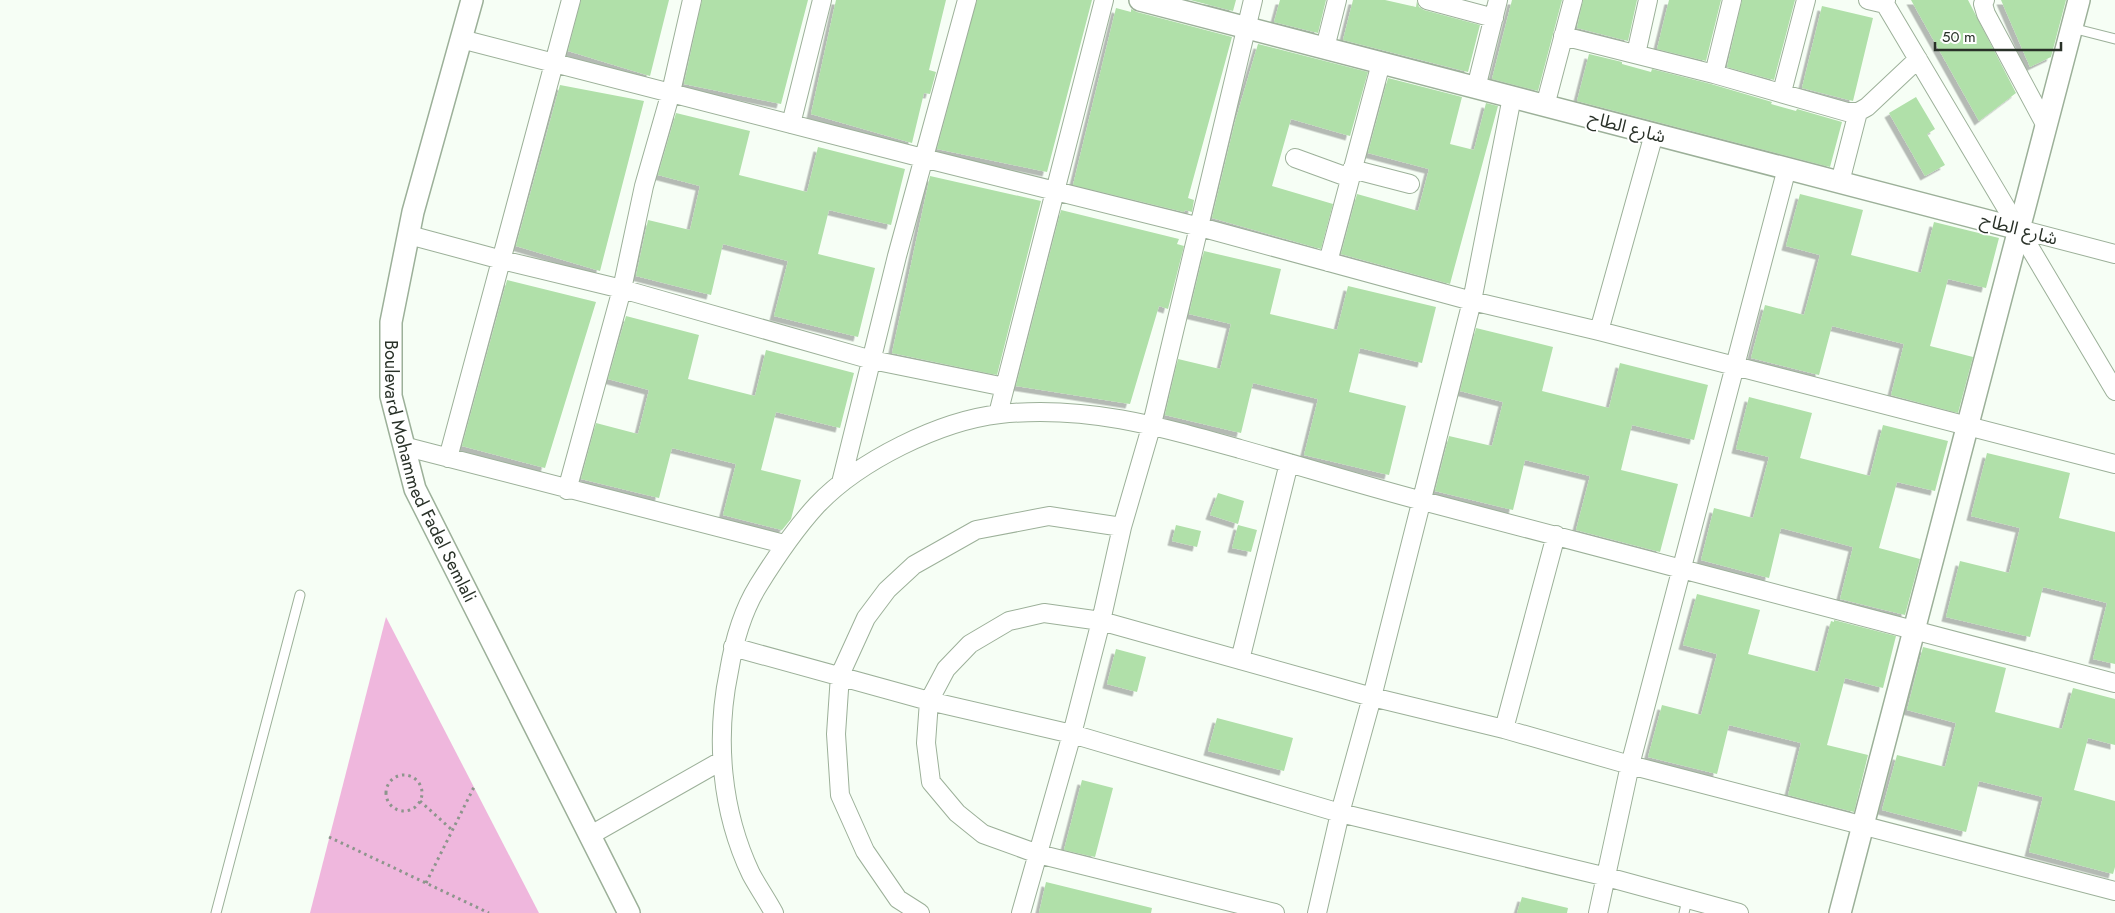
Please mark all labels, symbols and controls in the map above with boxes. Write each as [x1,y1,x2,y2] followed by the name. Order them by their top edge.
[1935,20,2061,52] scale bar
[1942,26,1976,48] text: 50 m
[1585,104,1669,151] street label: شارع الطاح
[1977,206,2061,253] street label: شارع الطاح
[378,340,483,607] street label: Boulevard Mohammed Fadel Semlali

